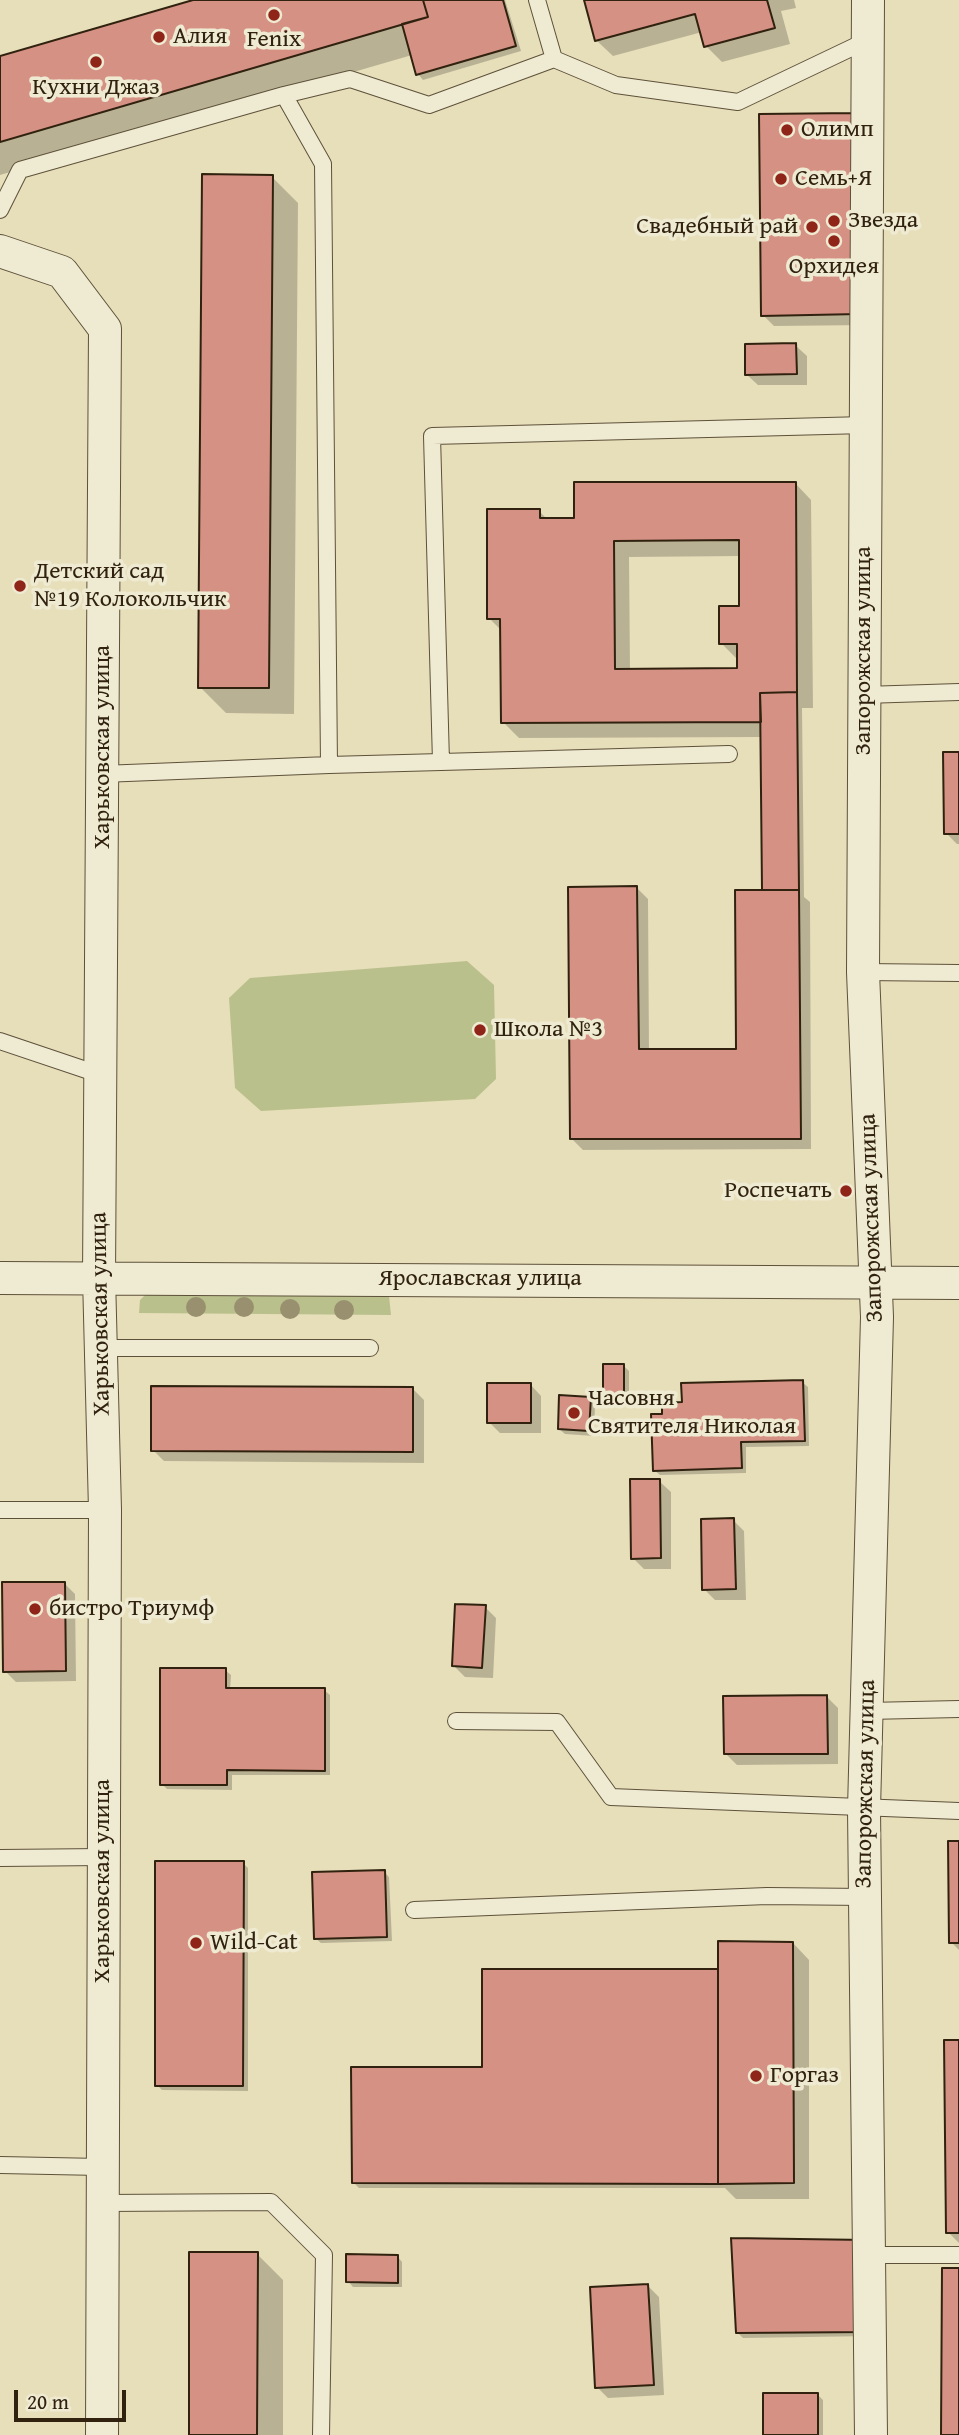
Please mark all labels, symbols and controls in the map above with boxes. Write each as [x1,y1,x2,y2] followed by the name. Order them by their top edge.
[266,7,282,23] marker: Fenix
[173,23,227,51] place label: Алия
[247,26,301,54] place label: Fenix
[151,29,167,45] marker: Алия
[88,54,104,70] marker: Кухни Джаз
[32,74,160,102] place label: Кухни Джаз
[801,116,874,144] place label: Олимп
[779,122,795,138] marker: Олимп
[795,165,872,193] place label: Семь+Я
[773,171,789,187] marker: Семь+Я
[848,207,918,235] place label: Звезда
[636,213,798,241] place label: Свадебный рай
[826,213,842,229] marker: Звезда
[804,219,820,235] marker: Свадебный рай
[826,233,842,249] marker: Орхидея
[789,253,879,281] place label: Орхидея
[850,546,878,756] street label: Запорожская улица
[34,558,227,614] place label: Детский сад №19 Колокольчик
[12,578,28,594] marker: Детский сад №19 Колокольчик
[89,645,117,849] street label: Харьковская улица
[494,1016,603,1044] place label: Школа №3
[472,1022,488,1038] marker: Школа №3
[854,1113,890,1323] street label: Запорожская улица
[724,1177,832,1205] place label: Роспечать
[838,1183,854,1199] marker: Роспечать
[85,1212,117,1416] street label: Харьковская улица
[378,1265,582,1293] street label: Ярославская улица
[588,1385,796,1441] place label: Часовня Святителя Николая
[566,1405,582,1421] marker: Часовня Святителя Николая
[49,1595,214,1623] place label: бистро Триумф
[27,1601,43,1617] marker: бистро Триумф
[850,1679,882,1889] street label: Запорожская улица
[89,1779,117,1983] street label: Харьковская улица
[210,1929,298,1957] place label: Wild-Cat
[188,1935,204,1951] marker: Wild-Cat
[770,2062,839,2090] place label: Горгаз
[748,2068,764,2084] marker: Горгаз
[18,2376,130,2420] scale bar
[27,2386,69,2417] text: 20 m

